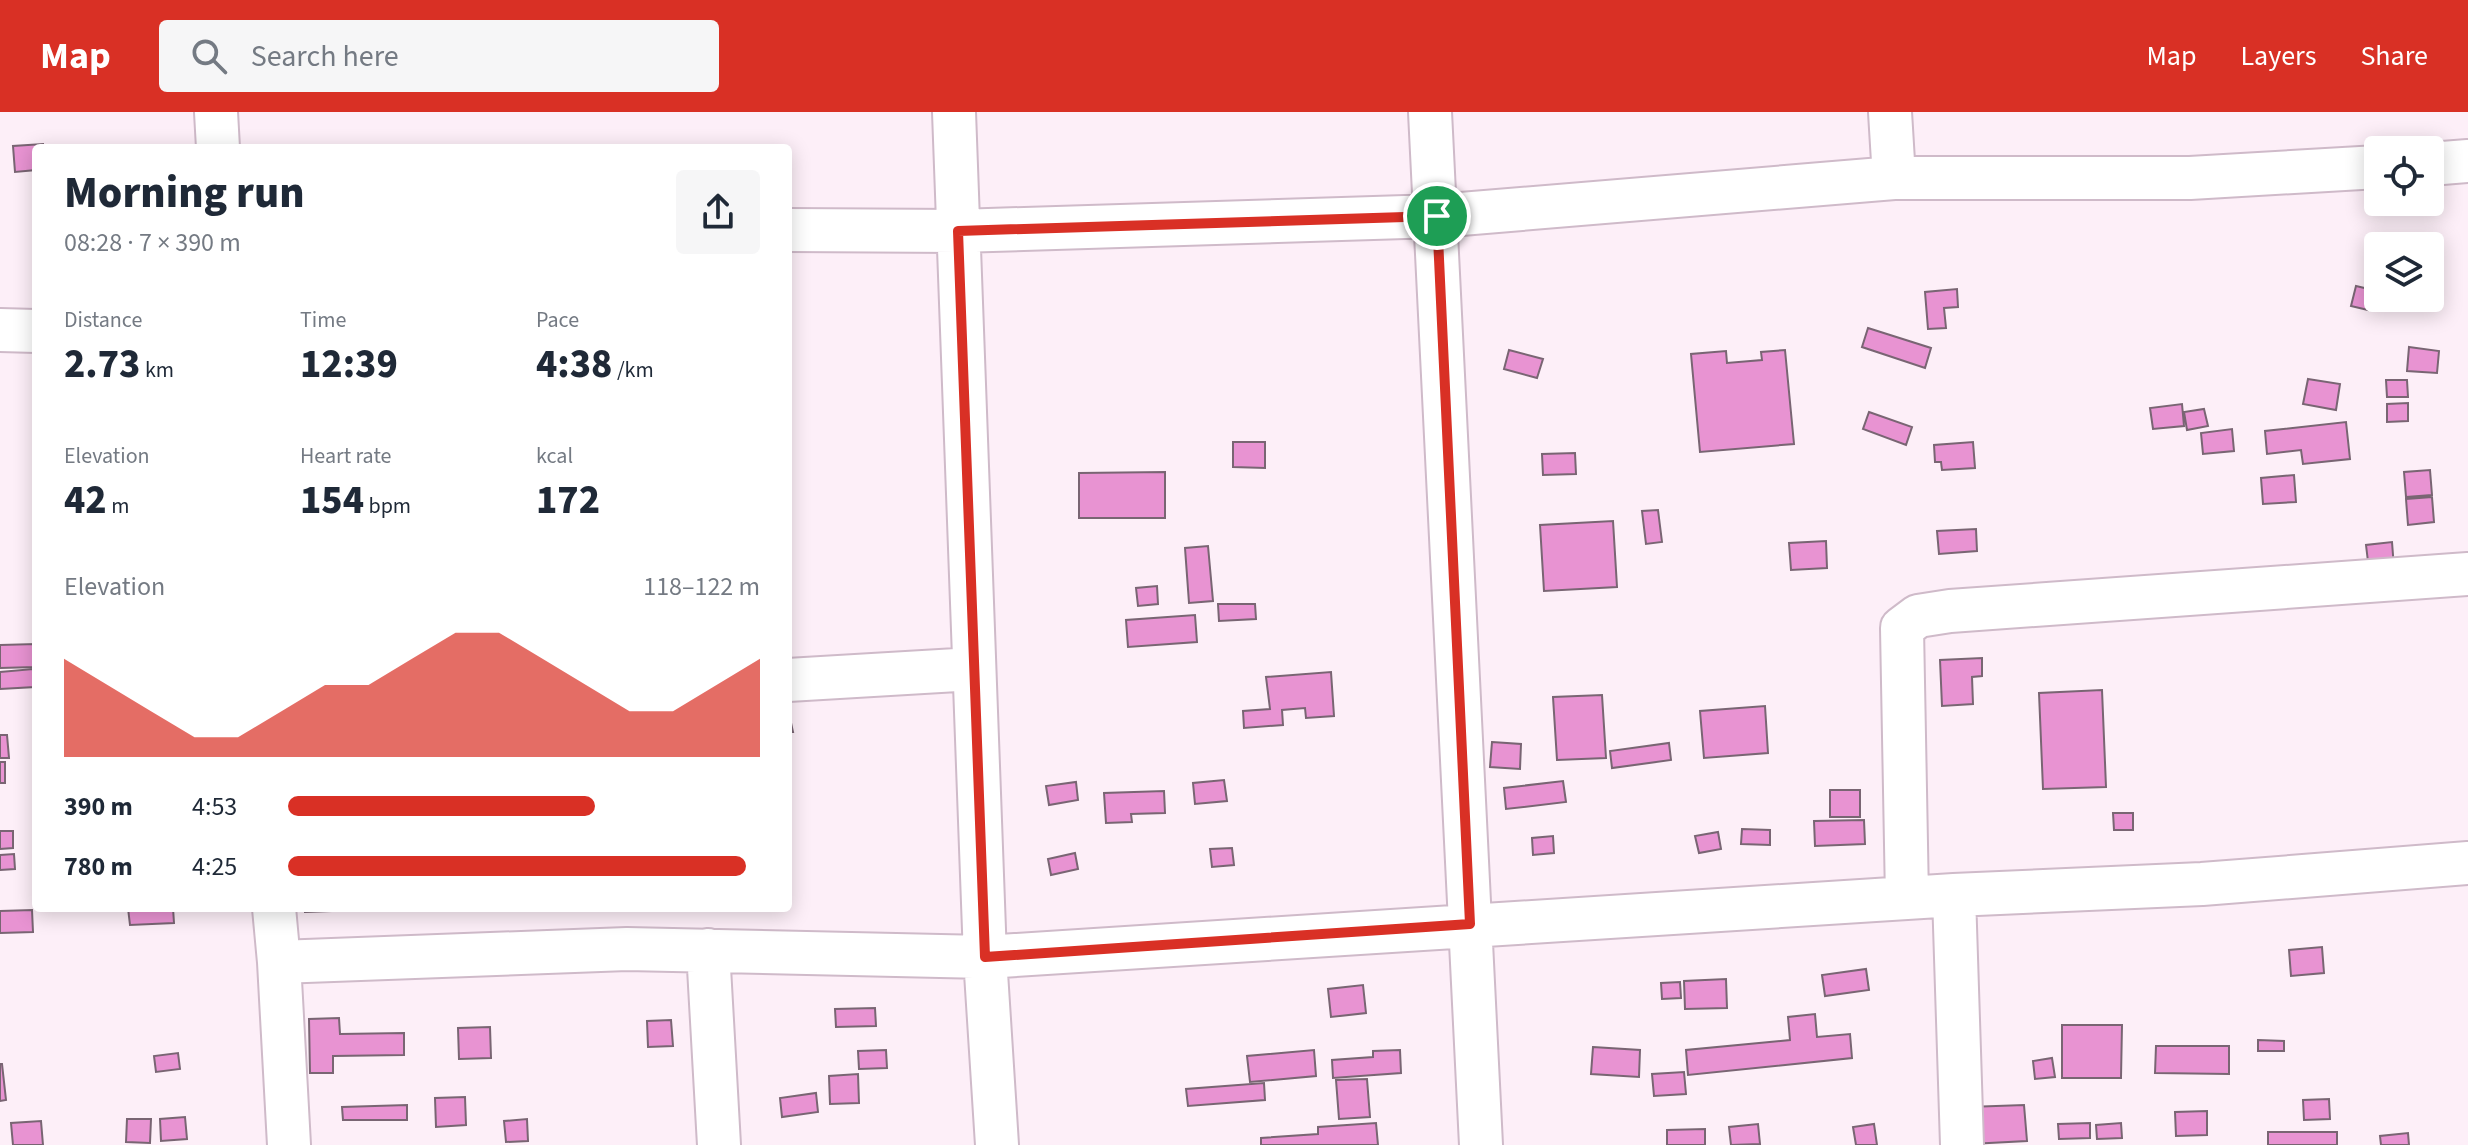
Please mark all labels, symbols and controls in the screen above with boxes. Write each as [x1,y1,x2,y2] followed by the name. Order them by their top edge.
[159,20,719,92] search box
[40,29,111,83] text: Map
[187,34,231,78] icon: search
[251,35,399,78] text: Search here
[2146,36,2196,76] text: Map
[2240,36,2316,76] text: Layers
[2360,36,2428,76] text: Share
[2364,136,2444,312] map controls
[2364,136,2444,216] button: locate
[64,162,305,225] text: Morning run
[676,170,760,254] button: share
[1403,182,1471,250] pin
[1415,194,1459,238] icon: arrive
[64,224,241,261] text: 08:28 · 7 × 390 m
[2364,232,2444,312] button: layers
[64,304,142,336] text: Distance
[300,304,346,336] text: Time
[536,304,579,336] text: Pace
[64,336,140,393] text: 2.73
[300,336,398,393] text: 12:39
[536,336,612,393] text: 4:38
[140,354,174,386] text: km
[612,354,654,386] text: /km
[64,440,150,472] text: Elevation
[300,440,391,472] text: Heart rate
[536,440,573,472] text: kcal
[64,472,107,529] text: 42
[300,472,364,529] text: 154
[536,472,600,529] text: 172
[107,490,129,522] text: m
[364,490,411,522] text: bpm
[64,568,165,605] text: Elevation
[643,568,760,605] text: 118–122 m
[64,788,133,825] text: 390 m
[192,788,237,825] text: 4:53
[64,848,133,885] text: 780 m
[192,848,237,885] text: 4:25

